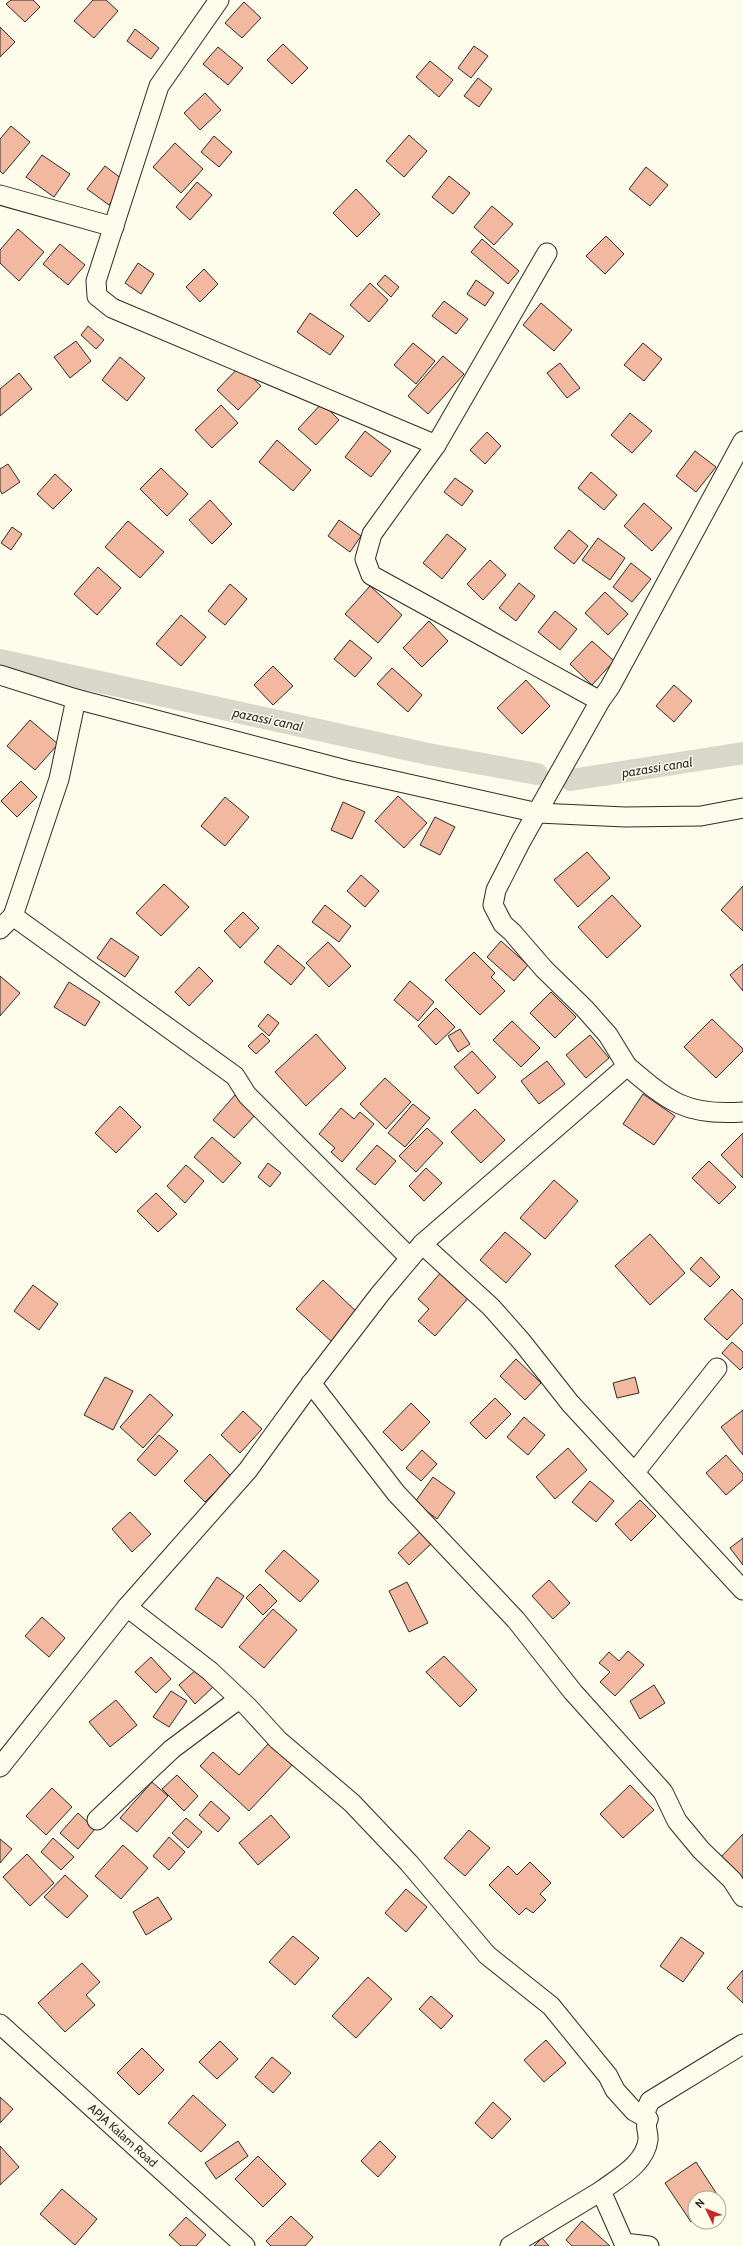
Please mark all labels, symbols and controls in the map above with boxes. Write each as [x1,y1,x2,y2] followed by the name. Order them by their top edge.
[231,704,304,734] water label: pazassi canal
[620,754,693,781] water label: pazassi canal
[85,2100,161,2170] street label: APJA Kalam Road
[687,2190,727,2230] north arrow
[692,2196,707,2211] text: N

